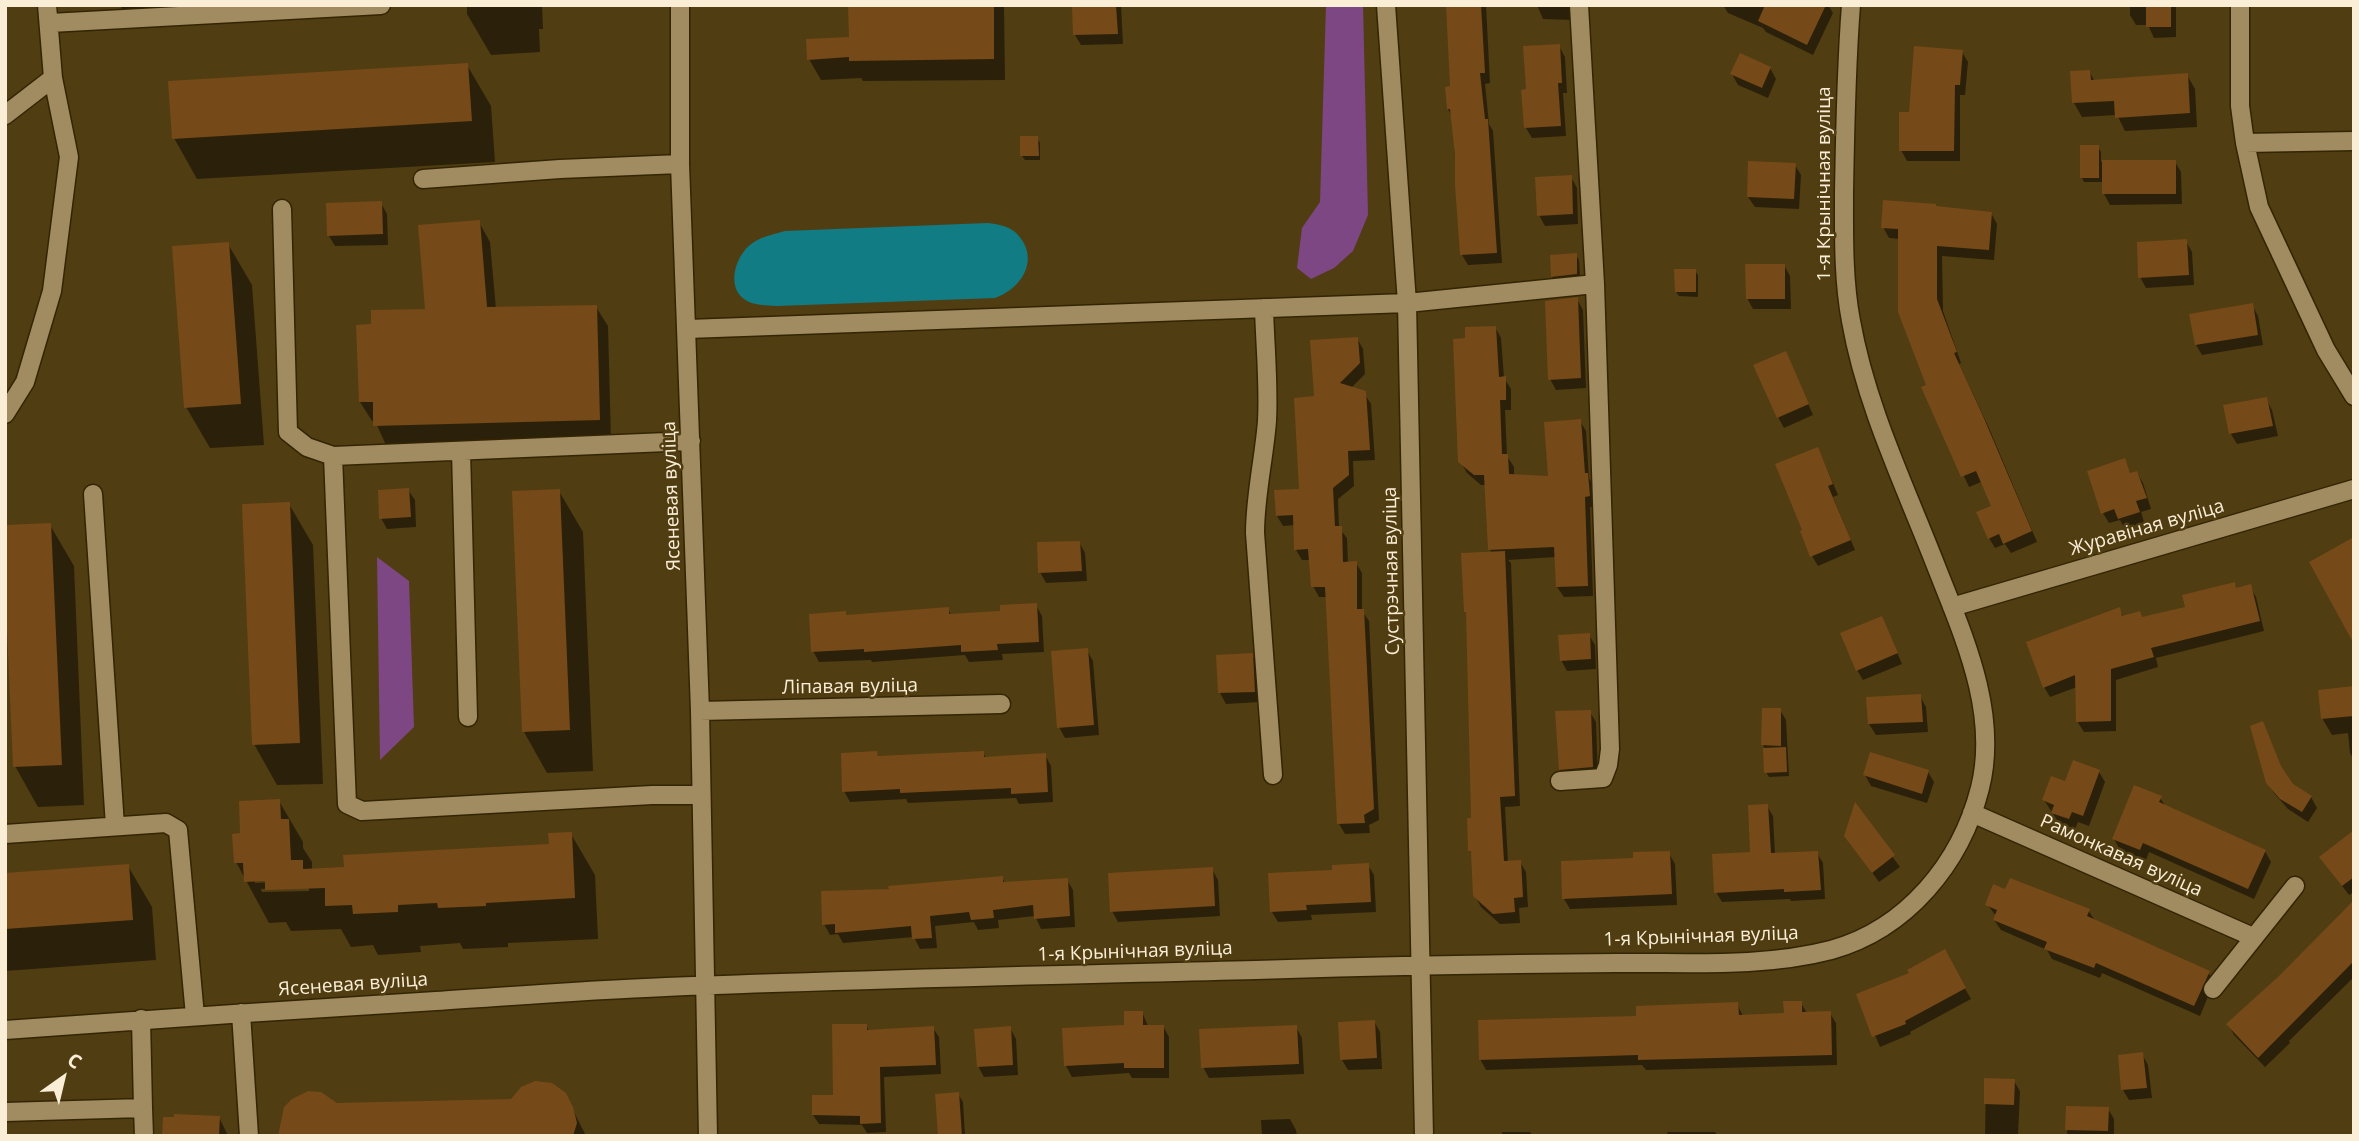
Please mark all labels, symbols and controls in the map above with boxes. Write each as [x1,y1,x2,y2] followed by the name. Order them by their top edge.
[1814,86,1836,282] street label: 1-я Крынічная вуліца
[658,421,686,571] street label: Ясеневая вуліца
[1379,486,1405,656] street label: Сустрэчная вуліца
[2067,495,2227,561] street label: Журавіная вуліца
[782,674,918,700] street label: Ліпавая вуліца
[2036,810,2206,902] street label: Рамонкавая вуліца
[1603,922,1799,952] street label: 1-я Крынічная вуліца
[1037,937,1233,967] street label: 1-я Крынічная вуліца
[277,968,429,1002] street label: Ясеневая вуліца
[28,1043,98,1113] north arrow
[62,1046,87,1075] text: С

